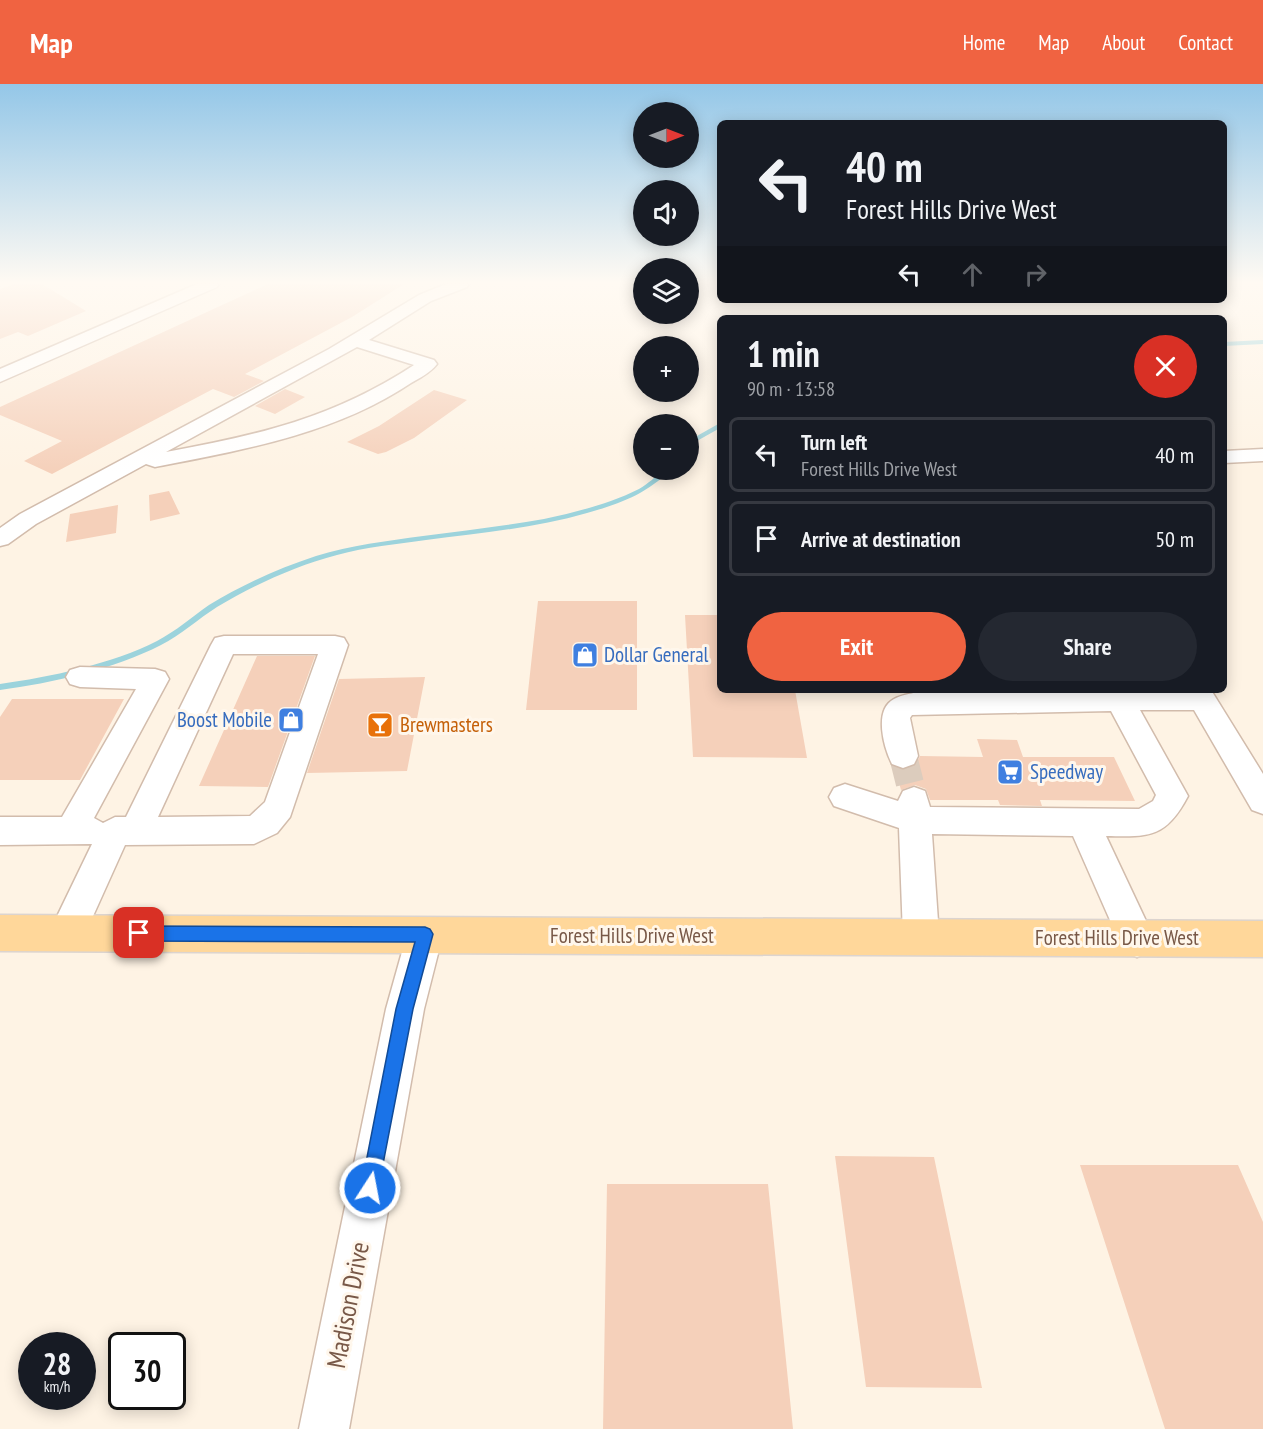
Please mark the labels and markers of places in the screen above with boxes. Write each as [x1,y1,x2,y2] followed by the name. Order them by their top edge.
[570,640,600,670] shop icon: Dollar General
[604,641,709,668] place label: Dollar General
[276,705,306,735] shop icon: Boost Mobile
[177,706,272,733] place label: Boost Mobile
[365,710,395,740] bar icon: Brewmasters
[400,711,493,738] place label: Brewmasters
[995,757,1025,787] supermarket icon: Speedway
[1030,758,1103,785] place label: Speedway
[113,907,164,958] pin

